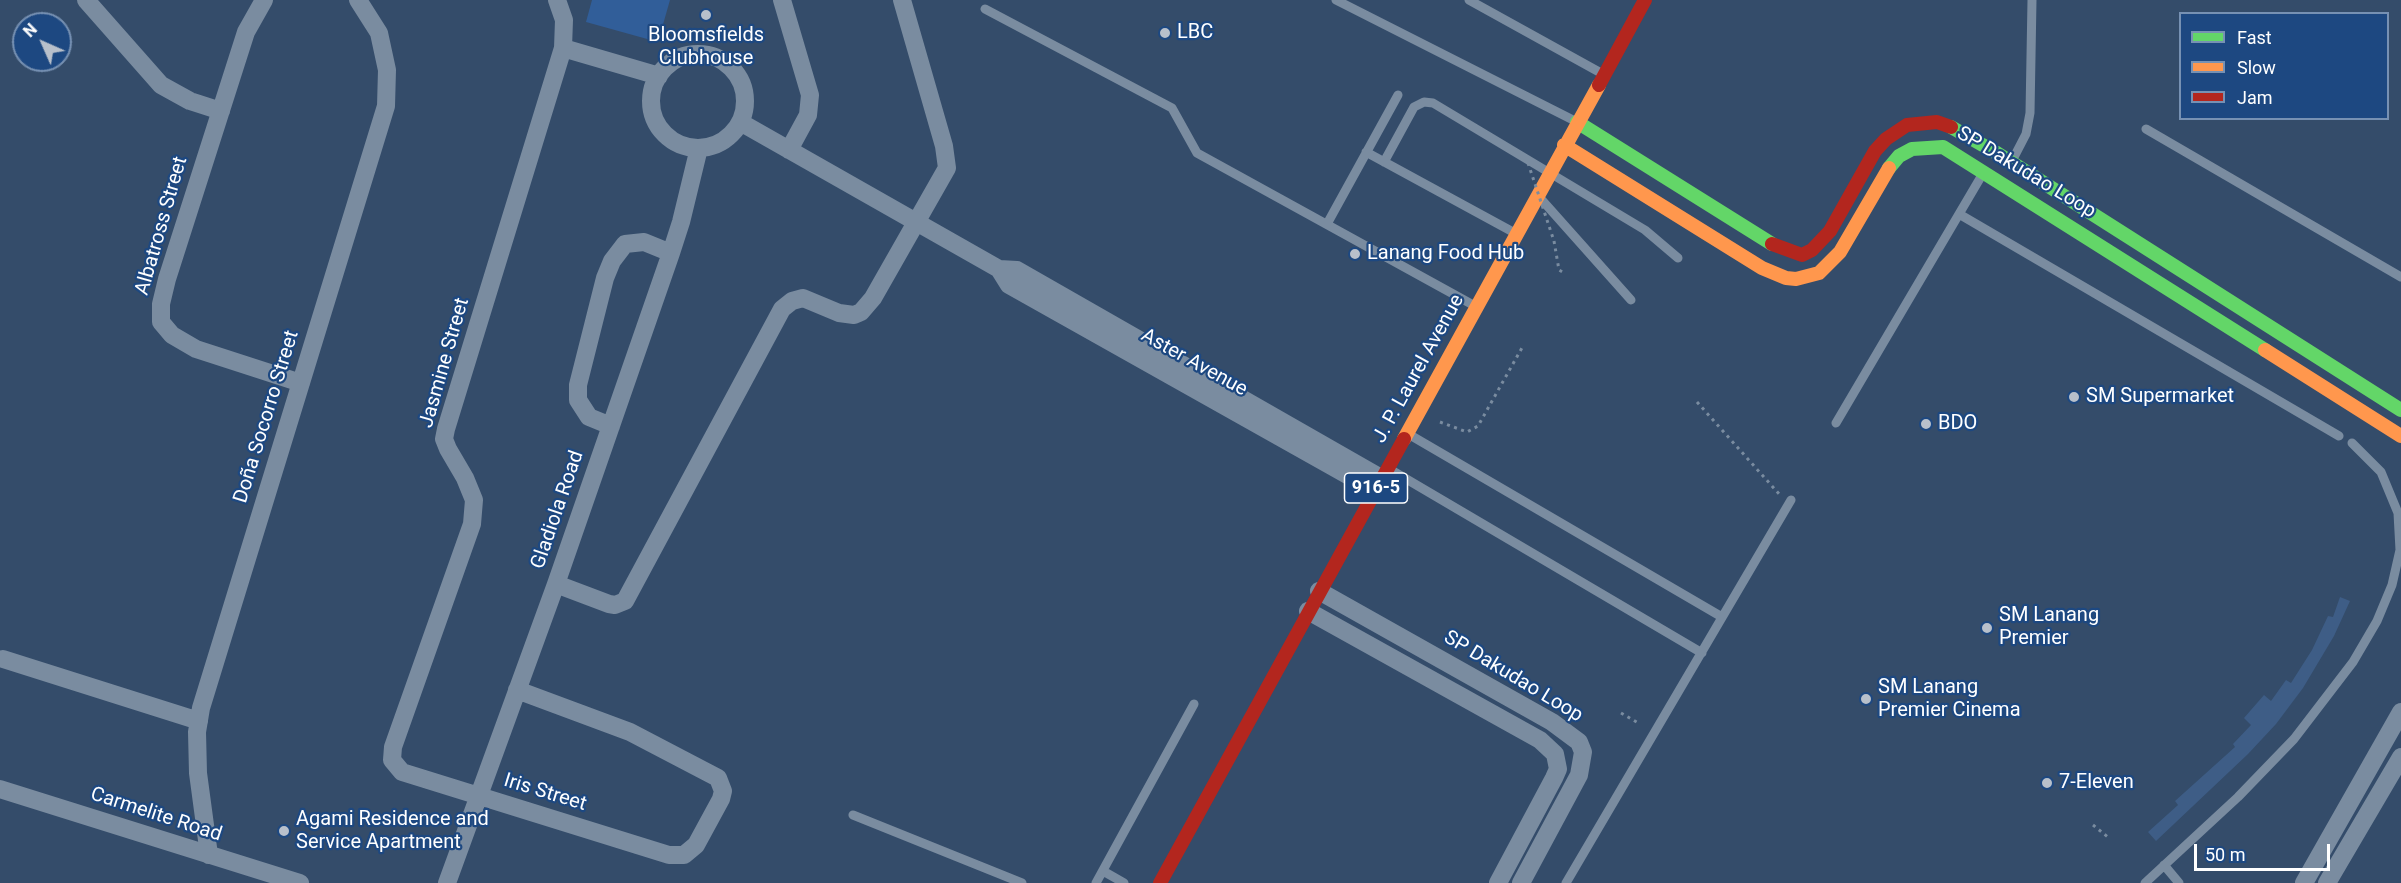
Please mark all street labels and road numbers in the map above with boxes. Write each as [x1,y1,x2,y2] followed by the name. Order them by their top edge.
[1952,122,2100,224] street label: SP Dakudao Loop
[131,154,193,298] street label: Albatross Street
[1368,291,1470,447] street label: J. P. Laurel Avenue
[415,295,475,431] street label: Jasmine Street
[1137,324,1251,402] street label: Aster Avenue
[229,328,305,506] street label: Doña Socorro Street
[527,448,589,572] street label: Gladiola Road
[1344,473,1408,503] road number: 916-5
[1439,626,1587,728] street label: SP Dakudao Loop
[501,769,589,817] street label: Iris Street
[87,782,225,848] street label: Carmelite Road

